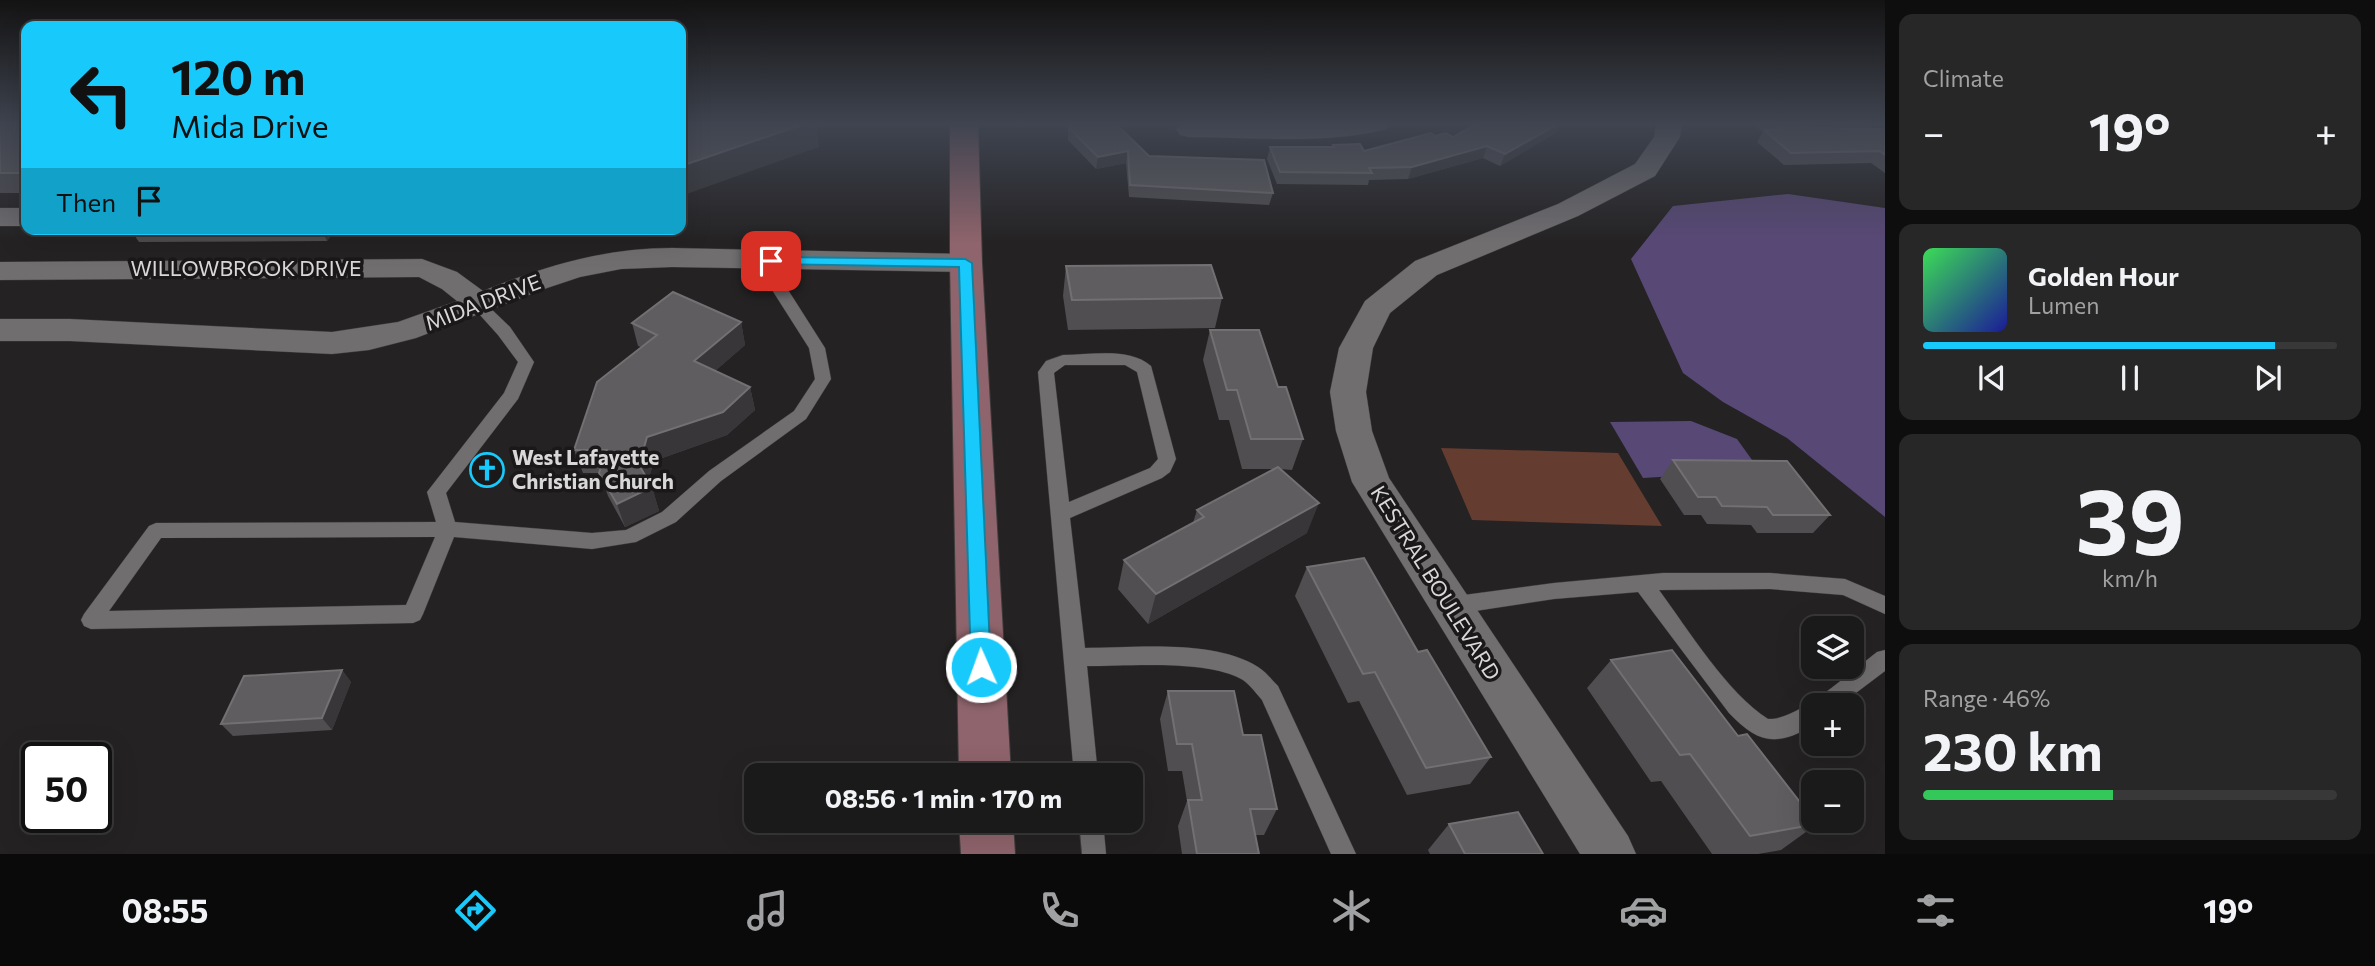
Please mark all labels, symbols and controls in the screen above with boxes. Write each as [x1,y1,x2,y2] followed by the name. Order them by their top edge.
[171,45,305,105] text: 120 m
[56,49,147,140] icon: left
[1923,64,2004,92] text: Climate
[2089,98,2170,162] text: 19°
[171,105,329,145] text: Mida Drive
[1923,108,1945,155] text: −
[2315,108,2337,155] text: +
[130,182,168,220] icon: arrive
[56,186,116,217] text: Then
[741,231,801,291] pin
[752,242,790,280] icon: arrive
[130,255,362,280] street label: WILLOWBROOK DRIVE
[2028,260,2179,291] text: Golden Hour
[421,268,544,335] street label: MIDA DRIVE
[2028,291,2099,319] text: Lumen
[1973,359,2011,397] icon: previous
[2111,359,2149,397] icon: pause
[2249,359,2287,397] icon: next
[512,444,674,493] place label: West Lafayette Christian Church
[468,451,506,489] church icon: West Lafayette Christian Church
[2075,462,2185,574] text: 39
[1366,481,1506,684] street label: KESTRAL BOULEVARD
[2102,564,2158,592] text: km/h
[1801,616,1864,833] map controls
[1801,616,1864,679] button: layers
[944,630,1018,704] position arrow
[1923,684,2050,712] text: Range · 46%
[1801,693,1864,756] button: +
[1923,718,2103,782] text: 230 km
[21,742,112,833] speed limit sign: 50
[1801,770,1864,833] button: −
[825,782,1062,813] text: 08:56 · 1 min · 170 m
[451,886,500,935] icon: directions
[743,886,792,935] icon: music
[1035,886,1084,935] icon: phone
[1327,886,1376,935] icon: climate
[1619,886,1668,935] icon: car
[1911,886,1960,935] icon: filters
[121,890,208,930] text: 08:55
[2203,890,2253,930] text: 19°

